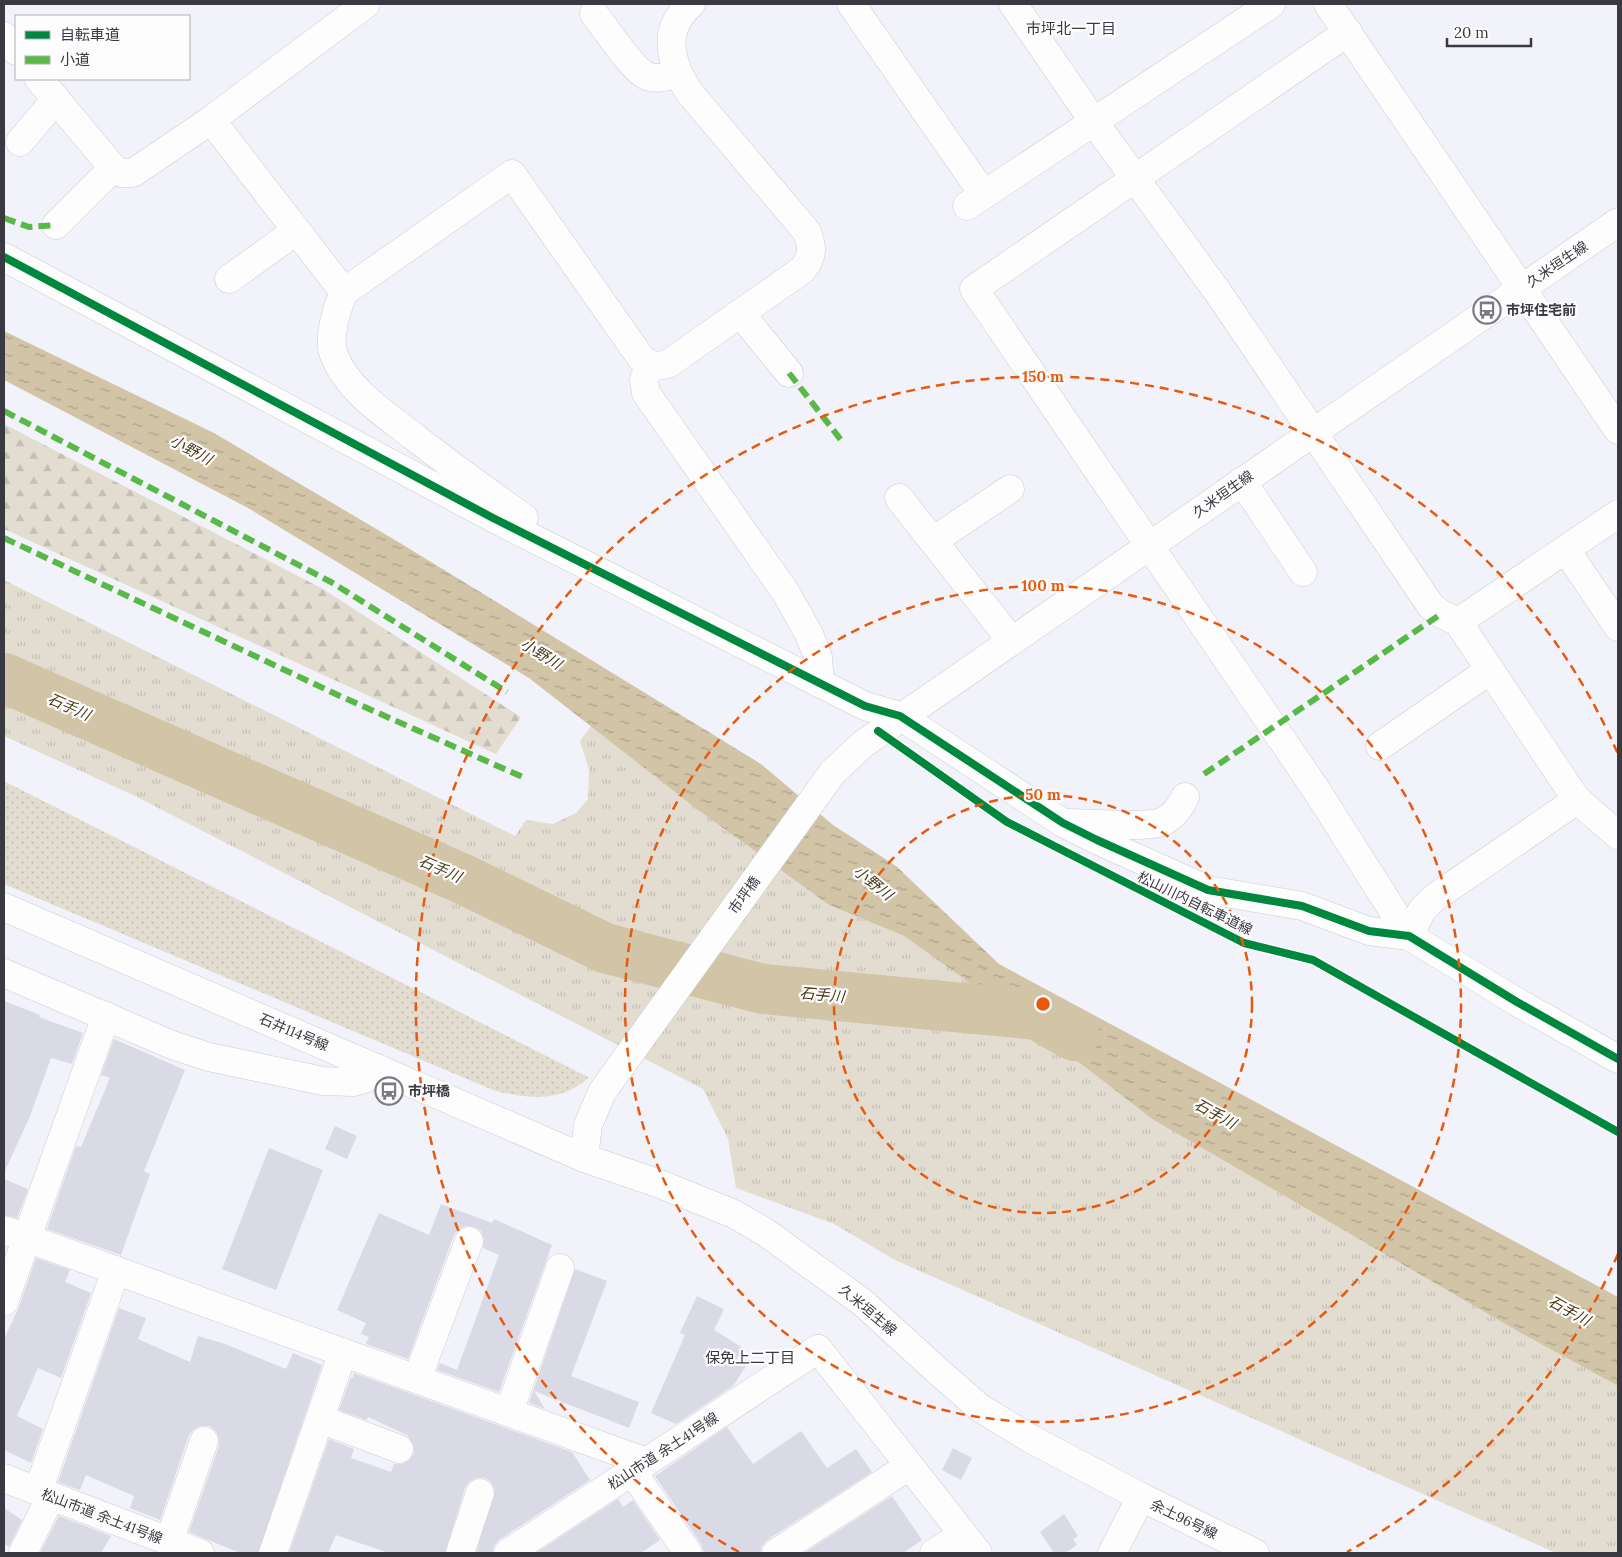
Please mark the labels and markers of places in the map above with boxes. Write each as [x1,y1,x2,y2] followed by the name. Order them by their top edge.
[1472,295,1502,325] bus stop icon: 市坪住宅前
[1506,301,1576,319] place label: 市坪住宅前
[1034,995,1052,1013] centre of rings
[374,1076,404,1106] bus stop icon: 市坪橋
[408,1082,450,1100] place label: 市坪橋

